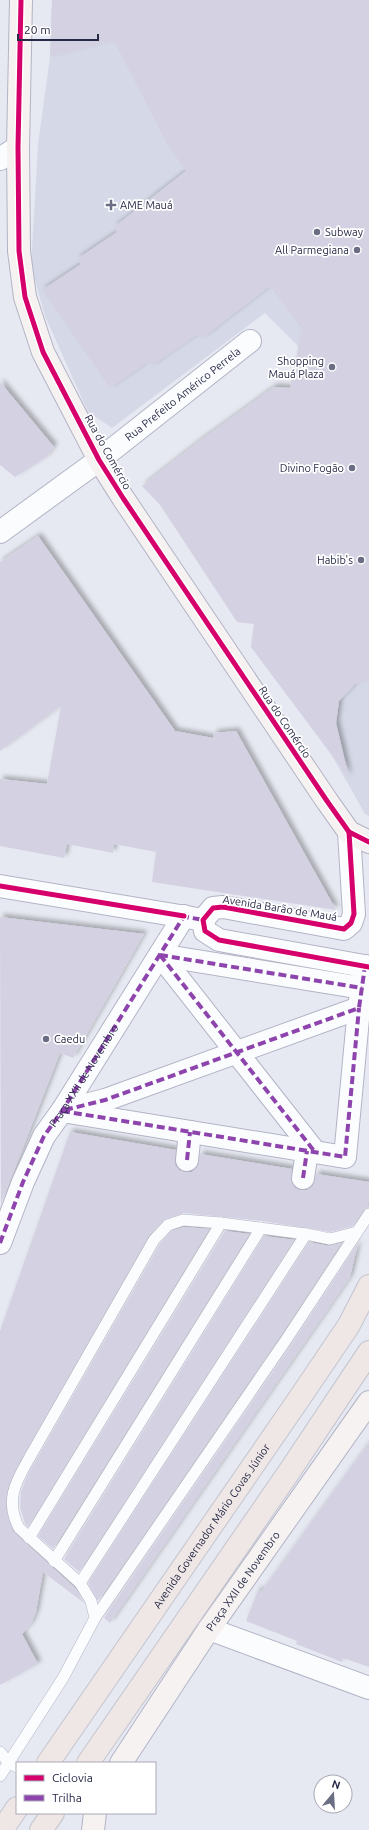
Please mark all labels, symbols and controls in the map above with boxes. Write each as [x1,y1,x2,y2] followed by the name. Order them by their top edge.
[18,16,98,42] scale bar
[24,23,51,36] text: 20 m
[105,199,117,211] marker: AME Mauá
[120,199,173,211] place label: AME Mauá
[325,226,364,238] place label: Subway
[312,227,322,237] marker: Subway
[275,244,349,256] place label: All Parmegiana
[352,245,362,255] marker: All Parmegiana
[123,345,243,443] street label: Rua Prefeito Américo Perrela
[269,355,324,380] place label: Shopping Mauá Plaza
[327,362,337,372] marker: Shopping Mauá Plaza
[82,412,134,492] street label: Rua do Comércio
[280,462,344,474] place label: Divino Fogão
[347,463,357,473] marker: Divino Fogão
[317,554,353,566] place label: Habib's
[356,555,366,565] marker: Habib's
[257,684,313,760] street label: Rua do Comércio
[222,893,338,923] street label: Avenida Barão de Mauá
[47,1022,121,1129] street label: Praça XXII de Novembro
[54,1033,85,1045] place label: Caedu
[41,1034,51,1044] marker: Caedu
[151,1441,273,1610] street label: Avenida Governador Mário Covas Júnior
[204,1529,282,1633] street label: Praça XXII de Novembro
[16,1762,156,1814] legend
[52,1771,93,1784] text: Ciclovia
[313,1774,353,1814] north arrow
[330,1778,342,1791] text: N
[52,1791,82,1804] text: Trilha

